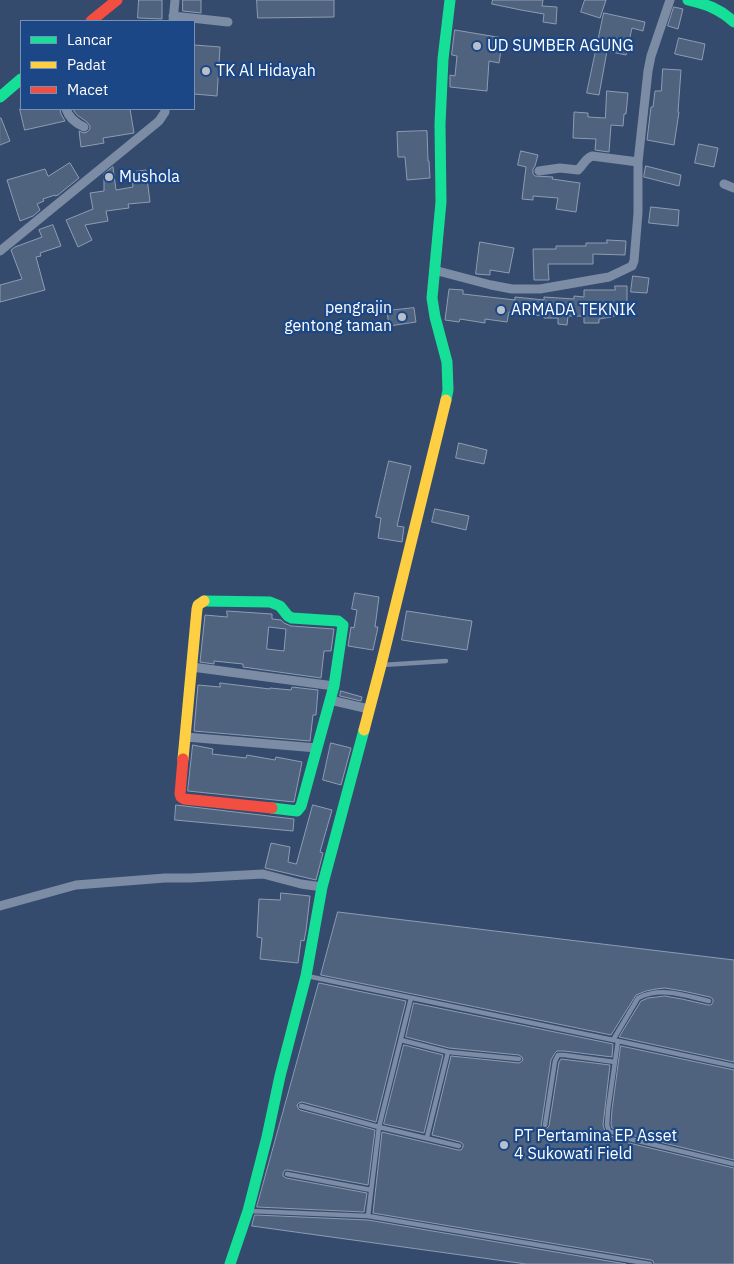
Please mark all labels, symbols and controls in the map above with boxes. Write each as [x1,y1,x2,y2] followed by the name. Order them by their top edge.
[20,20,195,110] legend
[67,30,112,49] text: Lancar
[487,36,634,56] place label: UD SUMBER AGUNG
[471,40,483,52] marker: UD SUMBER AGUNG
[67,55,106,74] text: Padat
[216,61,316,81] place label: TK Al Hidayah
[200,65,212,77] marker: TK Al Hidayah
[67,80,108,99] text: Macet
[119,167,180,187] place label: Mushola
[103,171,115,183] marker: Mushola
[284,298,392,336] place label: pengrajin gentong taman
[511,300,636,320] place label: ARMADA TEKNIK
[495,304,507,316] marker: ARMADA TEKNIK
[396,311,408,323] marker: pengrajin gentong taman
[514,1126,677,1164] place label: PT Pertamina EP Asset 4 Sukowati Field
[498,1139,510,1151] marker: PT Pertamina EP Asset 4 Sukowati Field

